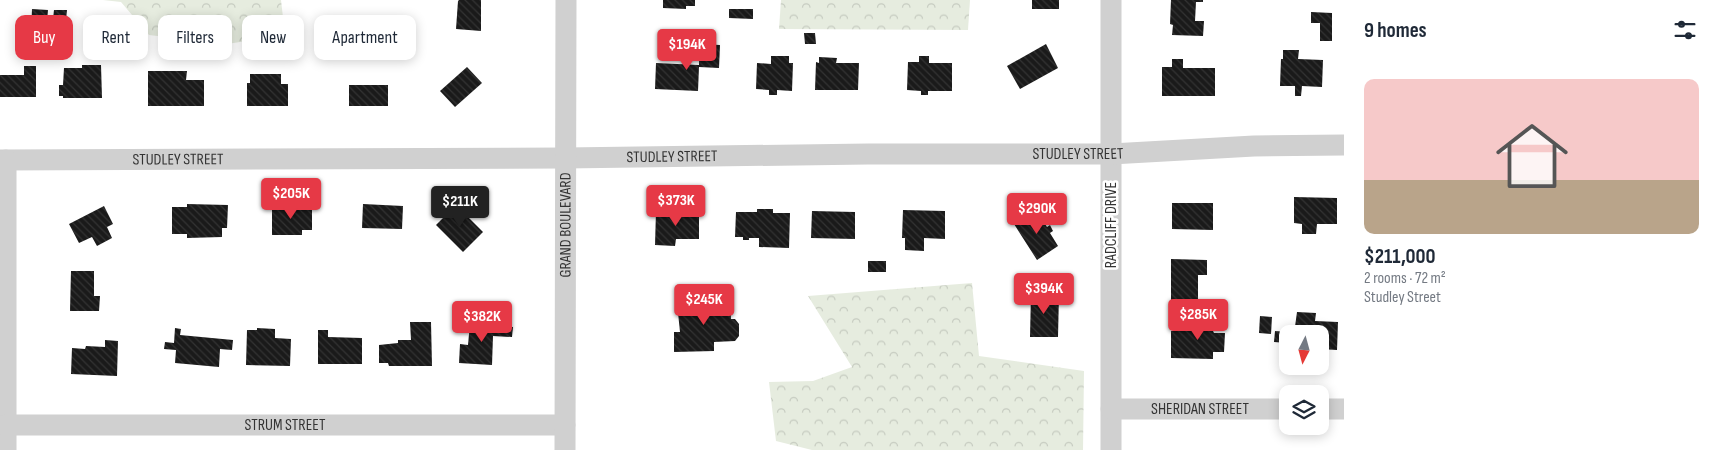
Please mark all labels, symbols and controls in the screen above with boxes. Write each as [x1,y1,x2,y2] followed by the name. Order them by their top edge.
[15,15,73,60] chip: Buy
[83,15,148,60] chip: Rent
[158,15,232,60] chip: Filters
[242,15,304,60] chip: New
[314,15,416,60] chip: Apartment
[1671,16,1699,44] icon: filters
[1364,18,1427,43] text: 9 homes
[652,28,722,71] pin: $194K
[668,35,706,54] text: $194K
[1487,111,1577,201] icon: home
[1032,144,1125,164] street label: STUDLEY STREET
[626,146,718,167] street label: STUDLEY STREET
[132,150,224,169] street label: STUDLEY STREET
[556,172,575,278] street label: GRAND BOULEVARD
[256,178,326,220] pin: $205K
[1102,182,1121,268] street label: RADCLIFF DRIVE
[272,184,310,203] text: $205K
[641,184,711,227] pin: $373K
[425,186,495,228] pin: $211K
[657,191,695,210] text: $373K
[442,192,478,211] text: $211K
[1002,192,1072,235] pin: $290K
[1018,199,1056,218] text: $290K
[1364,244,1436,269] text: $211,000
[1364,269,1446,288] text: 2 rooms · 72 m²
[1009,272,1079,315] pin: $394K
[1025,279,1063,298] text: $394K
[669,284,739,326] pin: $245K
[1364,288,1441,307] text: Studley Street
[685,290,723,309] text: $245K
[1163,298,1233,341] pin: $285K
[447,300,517,343] pin: $382K
[1179,305,1217,324] text: $285K
[463,307,501,326] text: $382K
[1279,325,1329,375] north arrow
[1279,325,1329,435] map controls
[1279,385,1329,435] button: layers
[1151,400,1249,419] street label: SHERIDAN STREET
[245,416,326,435] street label: STRUM STREET

